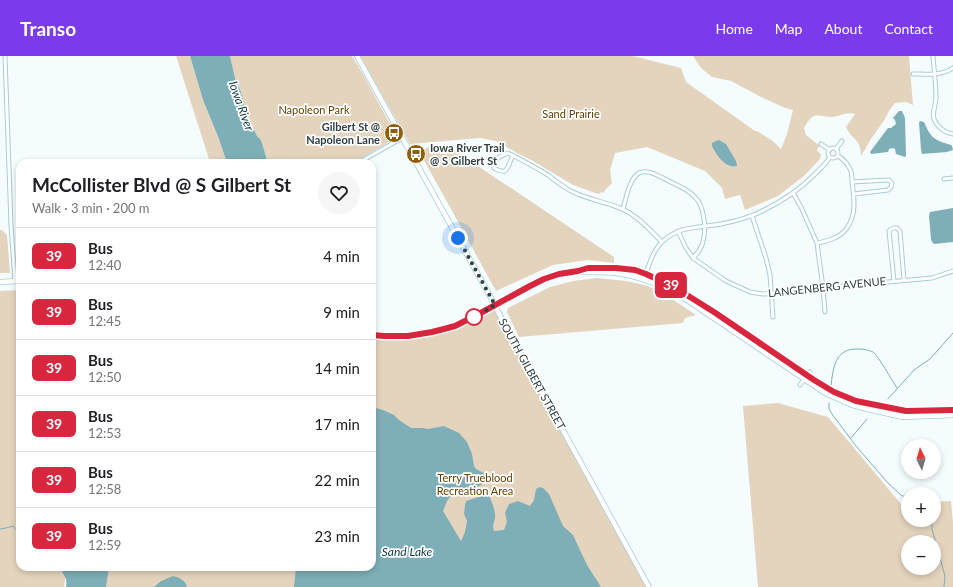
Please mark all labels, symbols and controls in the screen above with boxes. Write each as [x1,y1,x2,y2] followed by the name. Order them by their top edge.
[20,17,76,40] text: Transo
[715,20,753,37] text: Home
[775,20,802,37] text: Map
[824,20,862,37] text: About
[884,20,933,37] text: Contact
[226,79,258,134] water label: Iowa River
[278,103,350,116] park label: Napoleon Park
[542,107,600,120] park label: Sand Prairie
[306,120,380,146] place label: Gilbert St @ Napoleon Lane
[383,122,405,144] bus stop icon: Gilbert St @ Napoleon Lane
[430,141,505,167] place label: Iowa River Trail @ S Gilbert St
[405,143,427,165] bus stop icon: Iowa River Trail @ S Gilbert St
[318,172,360,214] button: heart
[32,173,291,196] text: McCollister Blvd @ S Gilbert St
[32,200,150,216] text: Walk · 3 min · 200 m
[448,228,468,248] your location
[88,239,113,257] text: Bus
[46,247,62,264] text: 39
[323,247,360,265] text: 4 min
[88,257,121,273] text: 12:40
[653,272,689,298] line badge: 39
[767,274,887,299] street label: LANGENBERG AVENUE
[663,276,679,293] text: 39
[88,295,113,313] text: Bus
[46,303,62,320] text: 39
[323,303,360,321] text: 9 min
[465,308,483,326] unlabelled marker
[88,313,121,329] text: 12:45
[496,316,569,432] street label: SOUTH GILBERT STREET
[88,351,113,369] text: Bus
[46,359,62,376] text: 39
[314,359,360,377] text: 14 min
[88,369,121,385] text: 12:50
[88,407,113,425] text: Bus
[46,415,62,432] text: 39
[314,415,360,433] text: 17 min
[88,425,121,441] text: 12:53
[901,439,941,479] north arrow
[901,439,941,575] map controls
[88,463,113,481] text: Bus
[46,471,62,488] text: 39
[314,471,360,489] text: 22 min
[437,471,513,497] park label: Terry Trueblood Recreation Area
[88,481,121,497] text: 12:58
[901,487,941,527] button: +
[88,519,113,537] text: Bus
[46,527,62,544] text: 39
[314,527,360,545] text: 23 min
[901,535,941,575] button: −
[88,537,121,553] text: 12:59
[382,544,432,559] water label: Sand Lake

